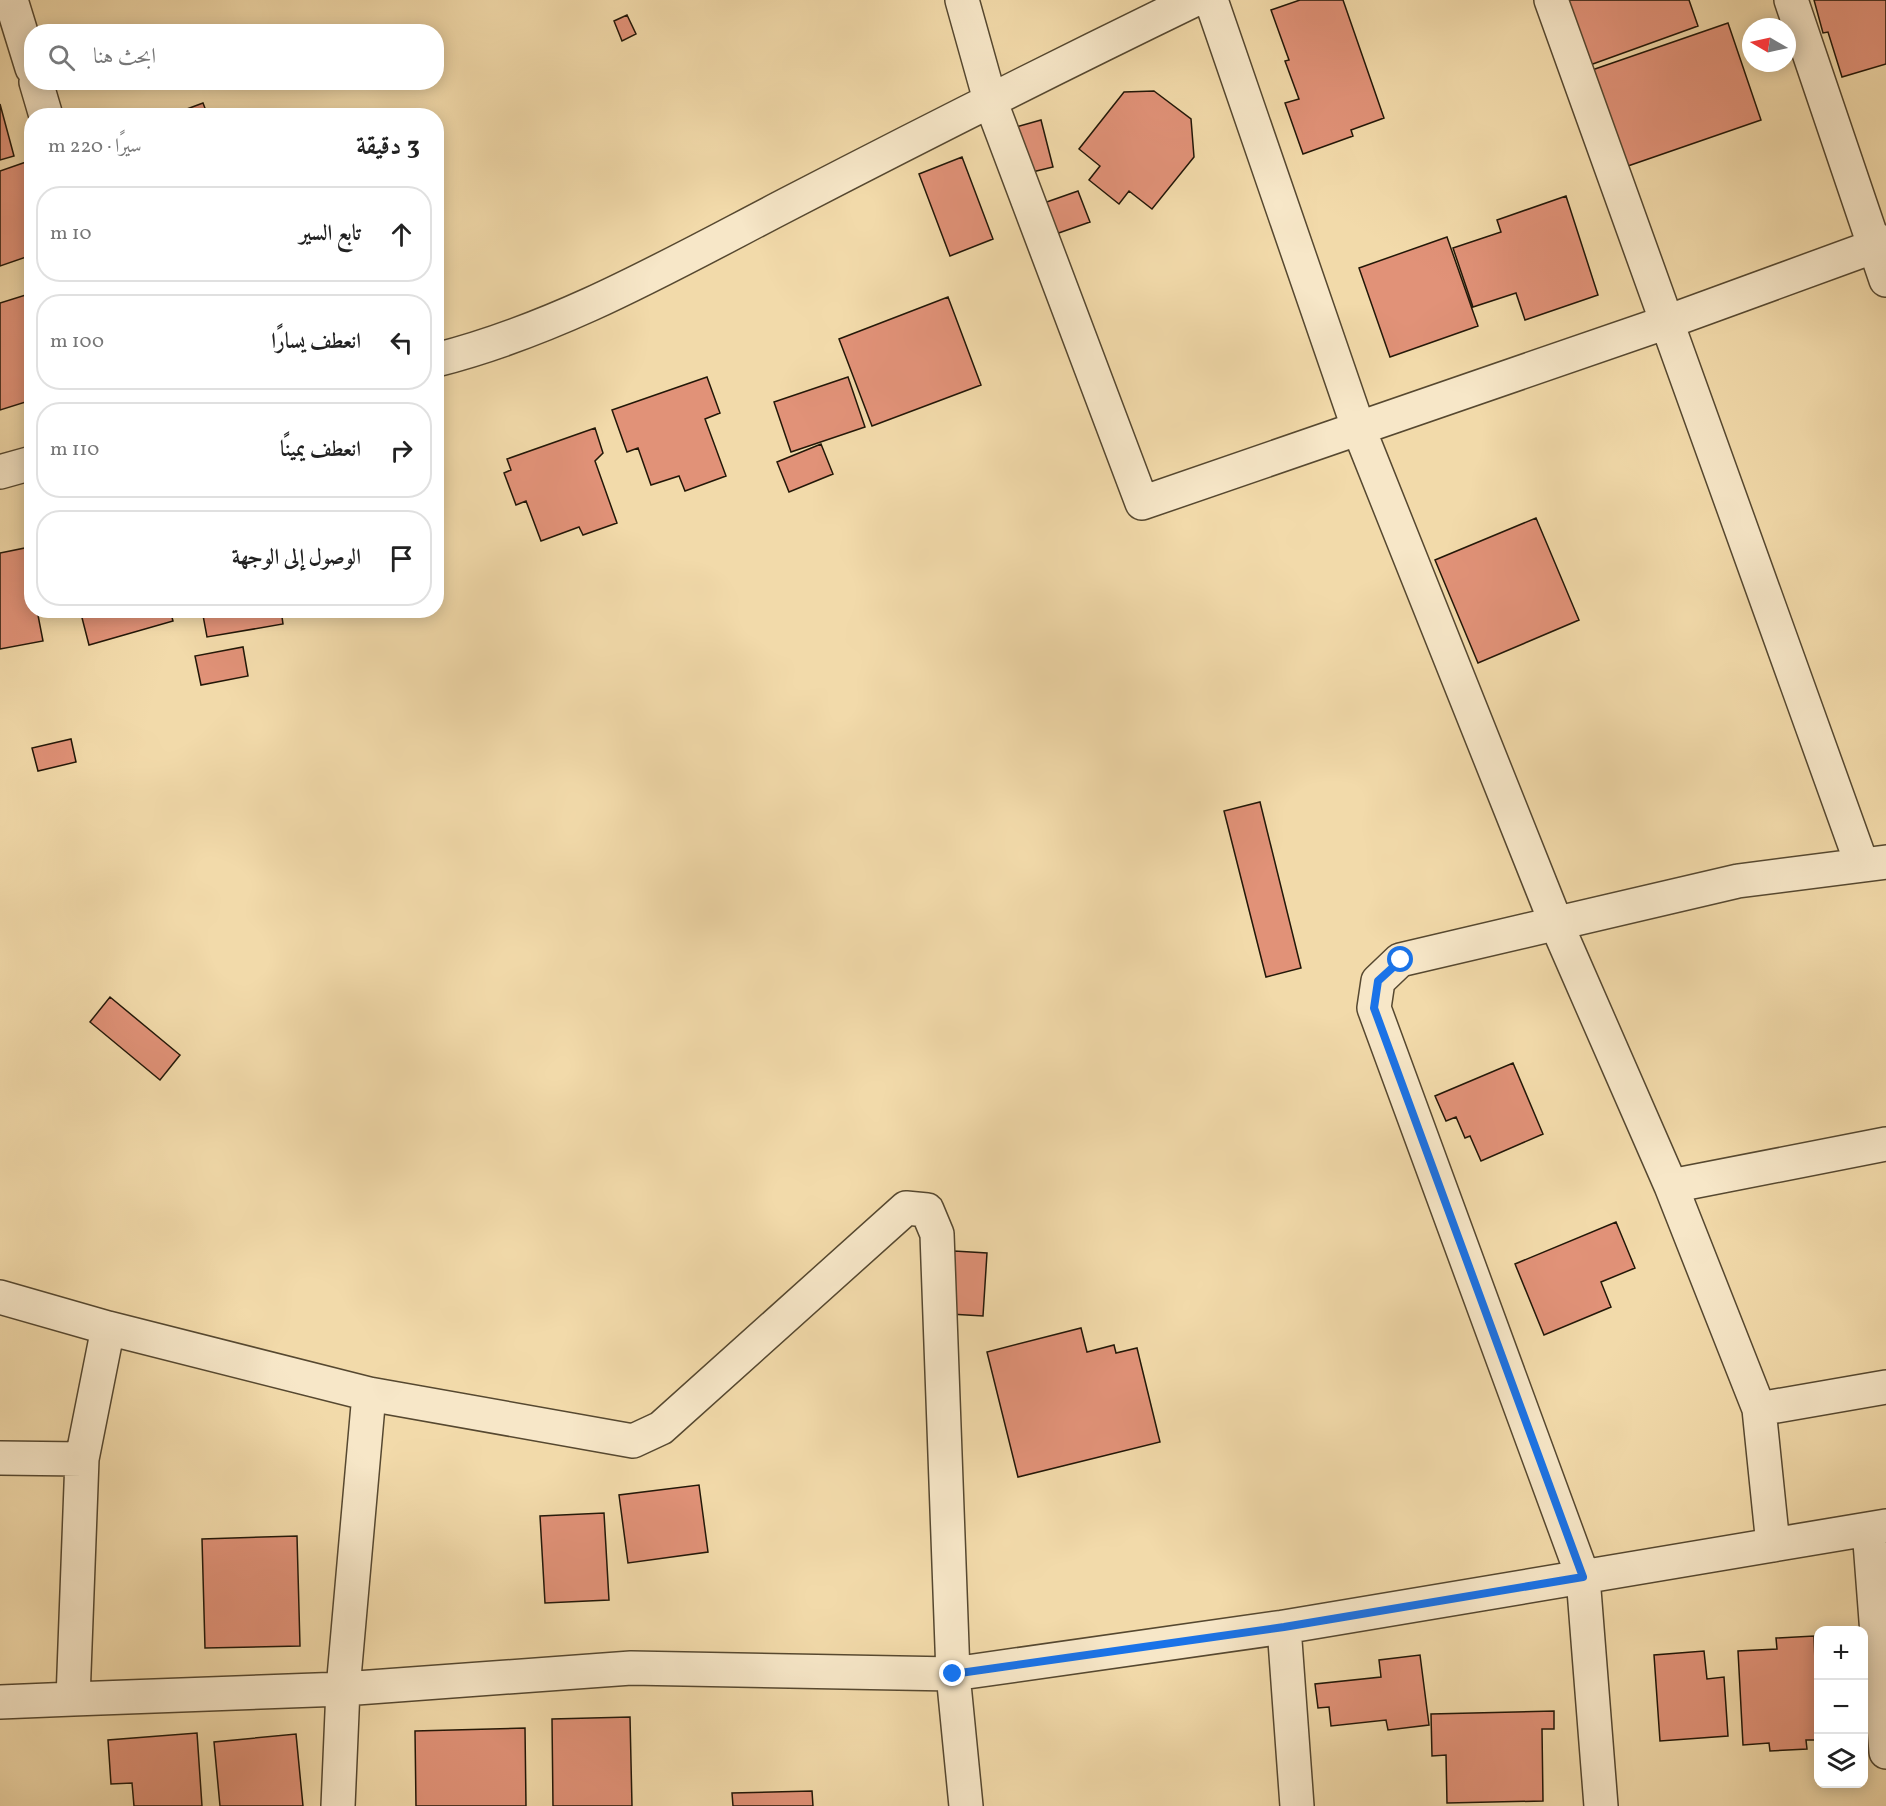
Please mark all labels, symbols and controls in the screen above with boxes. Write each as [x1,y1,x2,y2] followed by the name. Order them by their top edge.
[1742,18,1796,72] north arrow
[24,24,444,90] search box
[45,41,78,74] icon: search
[93,42,156,73] text: ابحث هنا
[356,129,420,165] text: 3 دقيقة
[48,133,142,161] text: سيرًا · 220 m
[385,218,418,251] icon: ahead
[299,219,361,250] text: تابع السير
[50,220,91,248] text: 10 m
[385,326,418,359] icon: left
[271,327,361,358] text: انعطف يسارًا
[50,328,104,356] text: 100 m
[385,434,418,467] icon: right
[280,435,361,466] text: انعطف يمينًا
[50,436,99,464] text: 110 m
[385,542,418,575] icon: arrive
[232,543,361,574] text: الوصول إلى الوجهة
[1387,946,1413,972] route start
[1814,1626,1868,1788] map controls
[1814,1626,1868,1680] button: +
[939,1660,965,1686] route end
[1814,1680,1868,1734] button: −
[1814,1734,1868,1788] button: layers

